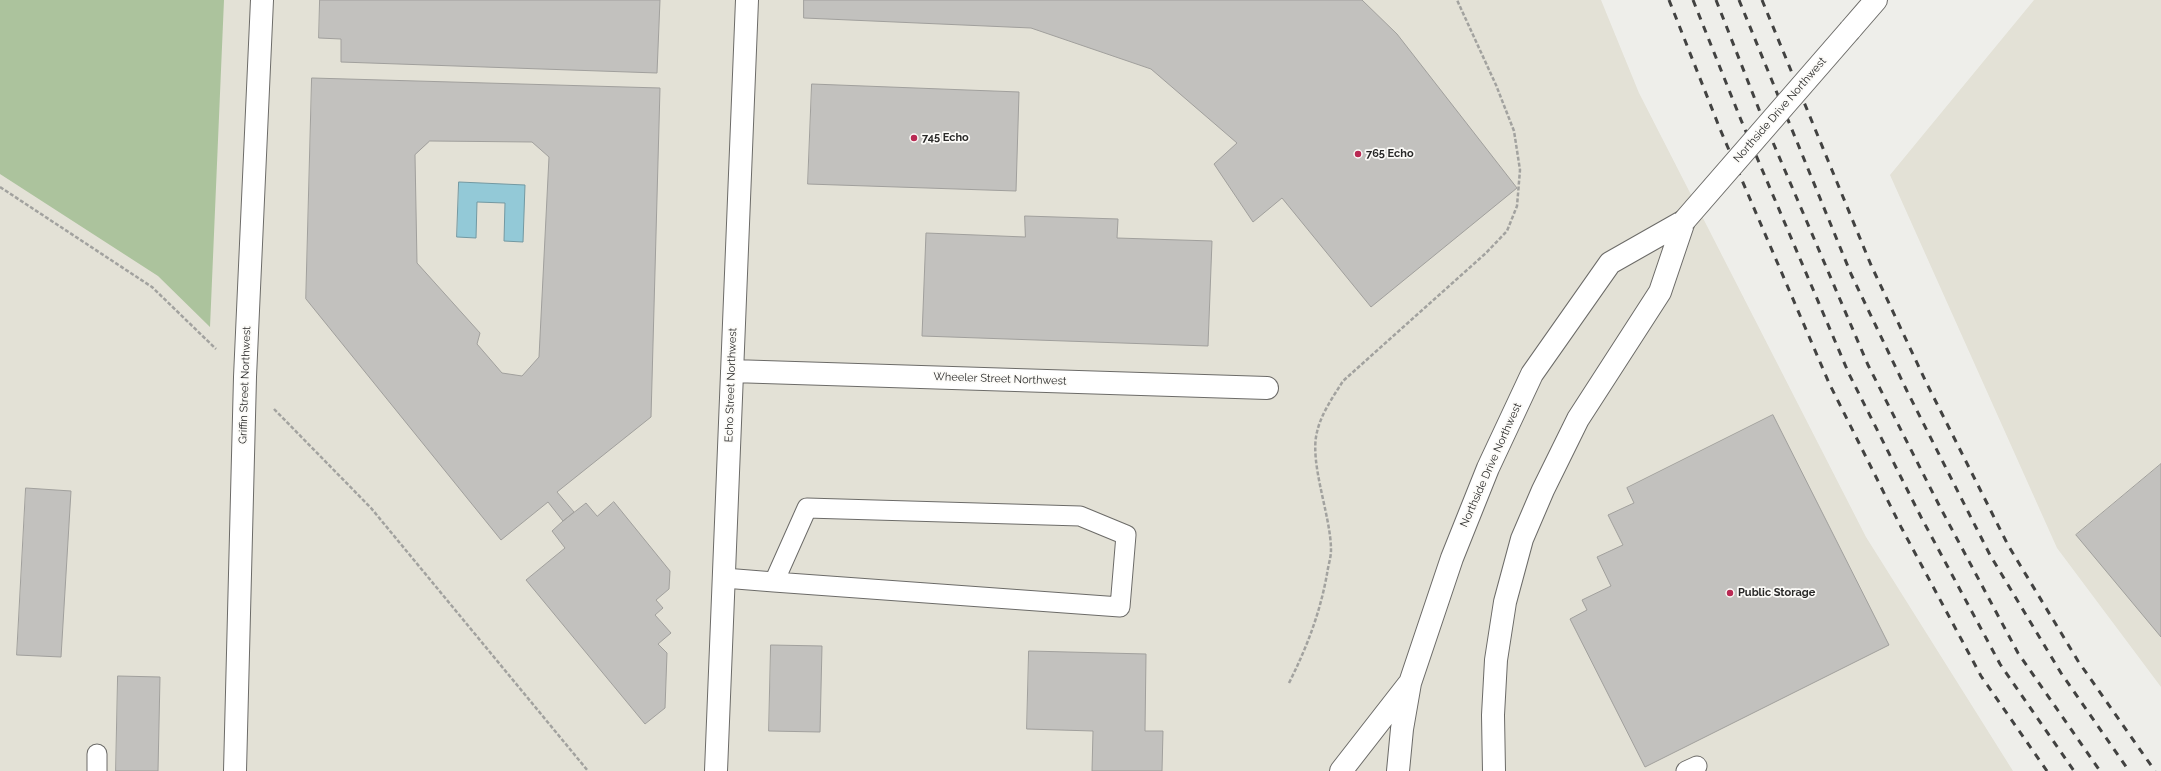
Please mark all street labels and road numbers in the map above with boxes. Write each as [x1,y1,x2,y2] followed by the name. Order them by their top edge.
[1731,55,1829,165] street label: Northside Drive Northwest
[236,326,254,444] street label: Griffin Street Northwest
[722,328,740,442] street label: Echo Street Northwest
[933,370,1067,388] street label: Wheeler Street Northwest
[1458,401,1524,529] street label: Northside Drive Northwest

